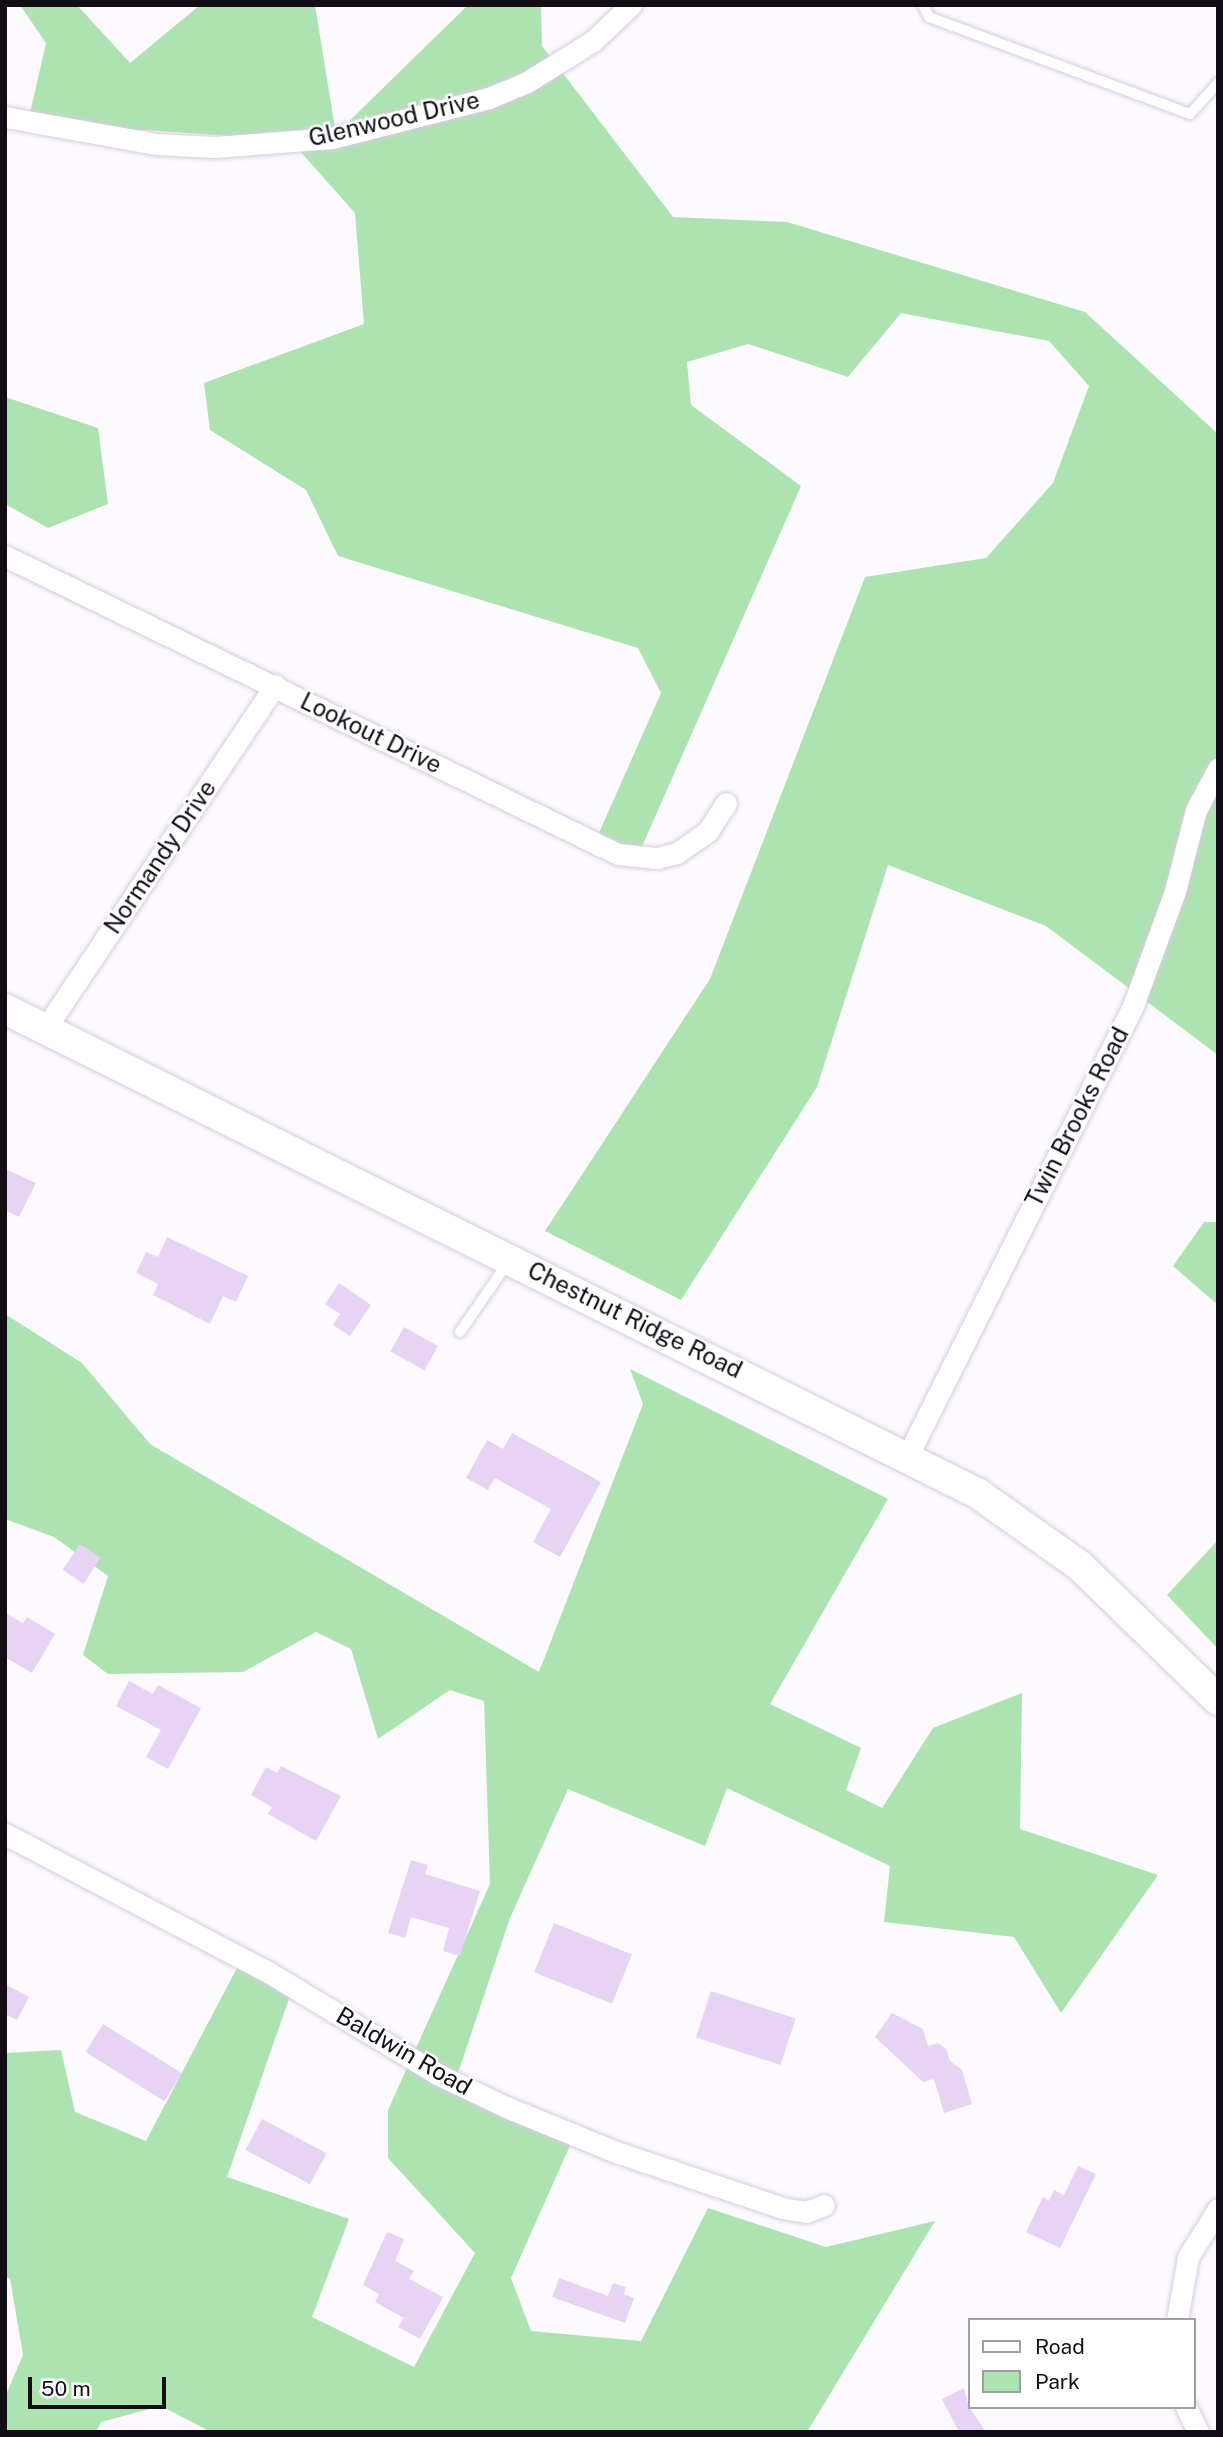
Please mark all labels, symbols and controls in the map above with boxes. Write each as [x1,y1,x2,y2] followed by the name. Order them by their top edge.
[306,85,482,153] street label: Glenwood Drive
[296,686,446,780] street label: Lookout Drive
[98,775,222,939] street label: Normandy Drive
[1019,1022,1135,1212] street label: Twin Brooks Road
[523,1256,747,1384] street label: Chestnut Ridge Road
[331,2001,477,2101] street label: Baldwin Road
[968,2318,1195,2409] legend
[1035,2334,1085,2359] text: Road
[32,2364,170,2408] scale bar
[1035,2369,1080,2394] text: Park
[41,2376,91,2401] text: 50 m

